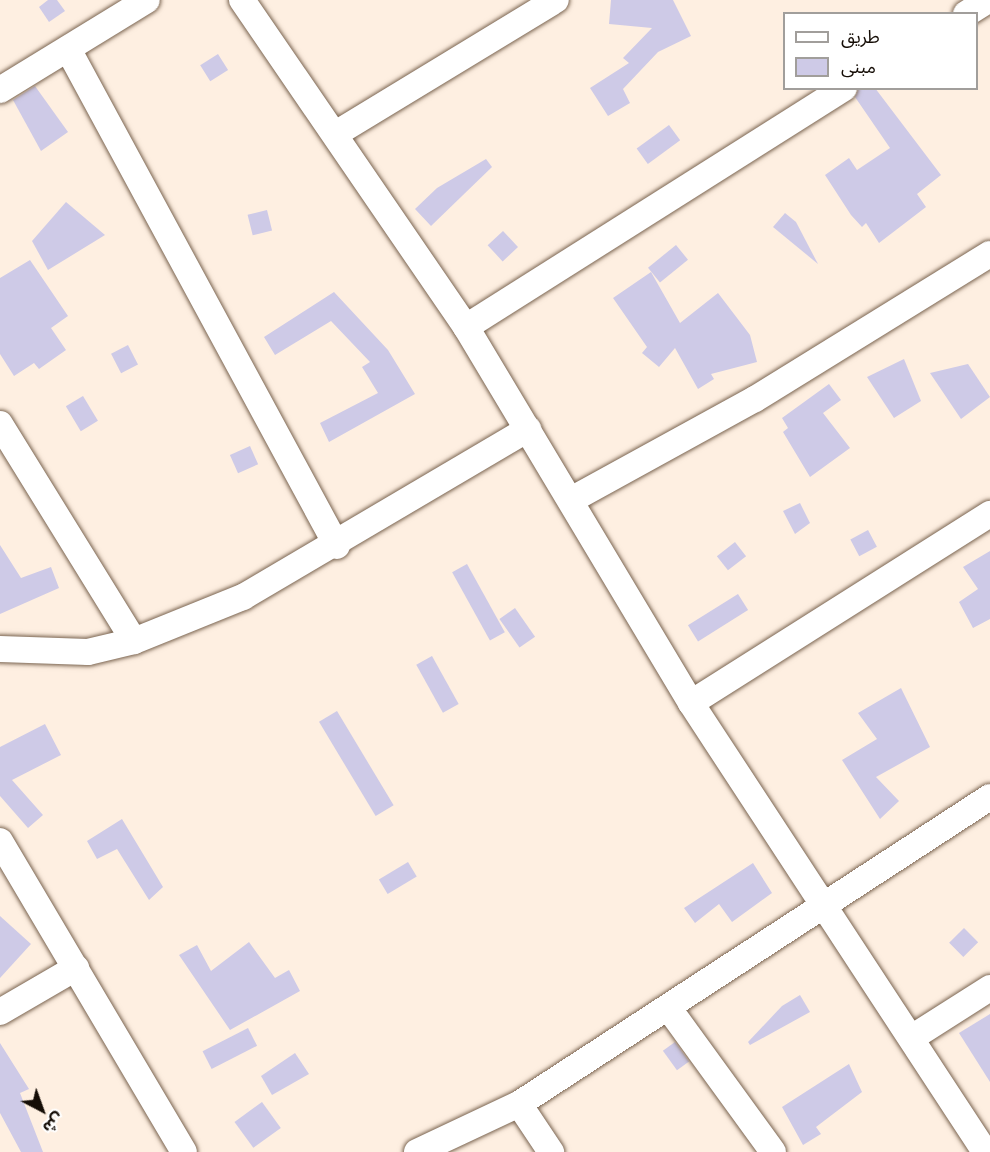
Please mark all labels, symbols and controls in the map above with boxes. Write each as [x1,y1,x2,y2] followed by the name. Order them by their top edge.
[783,12,978,90] legend
[841,24,880,49] text: طريق
[841,54,876,79] text: مبنى
[12,1080,72,1140] north arrow
[38,1108,69,1139] text: ش

